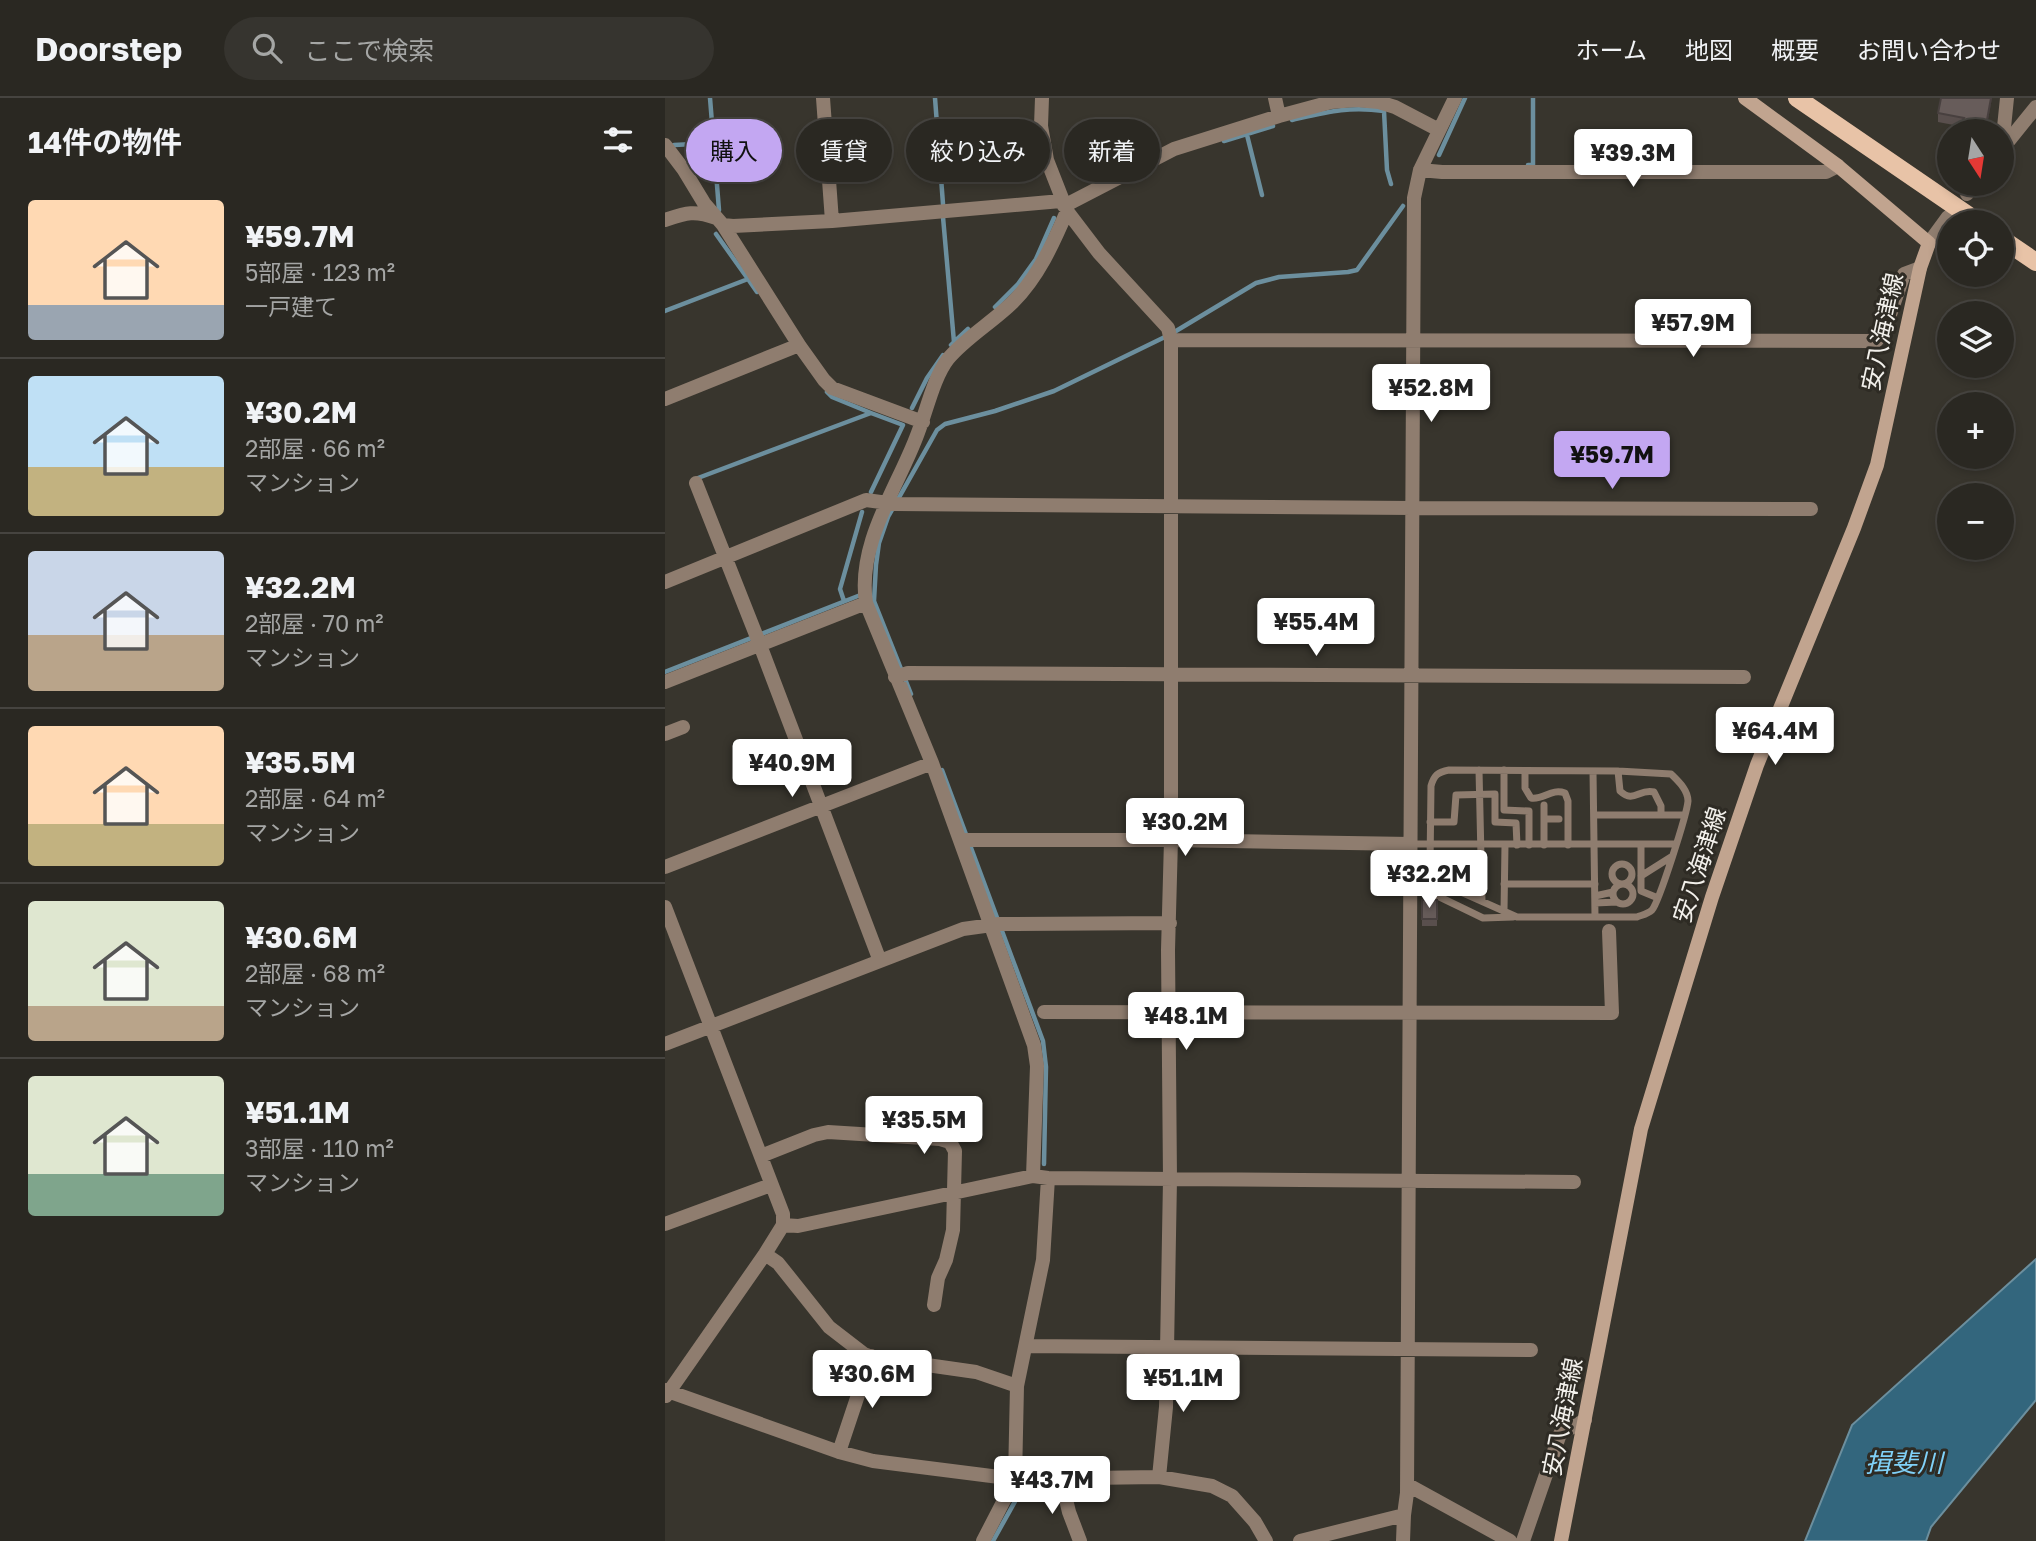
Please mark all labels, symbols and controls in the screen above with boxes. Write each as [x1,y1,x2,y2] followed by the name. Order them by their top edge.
[224,17,714,80] search box
[35,29,182,68] text: Doorstep
[248,29,286,67] icon: search
[304,35,434,66] text: ここで検索
[1576,35,1647,64] text: ホーム
[1685,35,1733,64] text: 地図
[1771,35,1819,64] text: 概要
[1857,35,2001,64] text: お問い合わせ
[686,119,782,182] chip: 購入
[796,119,892,182] chip: 賃貸
[906,119,1050,182] chip: 絞り込み
[1064,119,1160,182] chip: 新着
[1937,119,2014,196] north arrow
[1937,119,2014,560] map controls
[599,121,637,159] icon: filters
[28,124,182,160] text: 14件の物件
[1576,130,1690,189] pin: ¥39.3M
[1590,138,1676,166] text: ¥39.3M
[1937,210,2014,287] button: locate
[245,218,355,254] text: ¥59.7M
[84,228,168,312] icon: home
[245,258,395,286] text: 5部屋 · 123 m²
[1855,270,1908,393] street label: 安八海津線
[245,292,337,320] text: 一戸建て
[1636,300,1750,359] pin: ¥57.9M
[1937,301,2014,378] button: layers
[1651,308,1735,336] text: ¥57.9M
[1374,364,1488,424] pin: ¥52.8M
[1388,373,1474,401] text: ¥52.8M
[1937,392,2014,469] button: +
[245,394,357,430] text: ¥30.2M
[84,404,168,488] icon: home
[1555,432,1669,491] pin: ¥59.7M
[245,434,385,462] text: 2部屋 · 66 m²
[1570,440,1654,468] text: ¥59.7M
[245,468,360,496] text: マンション
[1937,483,2014,560] button: −
[245,569,356,605] text: ¥32.2M
[84,579,168,663] icon: home
[1259,598,1373,658] pin: ¥55.4M
[1273,607,1359,635] text: ¥55.4M
[245,609,384,637] text: 2部屋 · 70 m²
[245,643,360,671] text: マンション
[1718,708,1832,767] pin: ¥64.4M
[1732,716,1818,744] text: ¥64.4M
[735,740,849,799] pin: ¥40.9M
[245,744,356,780] text: ¥35.5M
[749,748,835,776] text: ¥40.9M
[84,754,168,838] icon: home
[245,784,385,812] text: 2部屋 · 64 m²
[1128,798,1242,858] pin: ¥30.2M
[1666,803,1731,926] street label: 安八海津線
[1142,807,1228,835] text: ¥30.2M
[245,818,360,846] text: マンション
[1372,850,1486,910] pin: ¥32.2M
[1386,859,1472,887] text: ¥32.2M
[245,919,358,955] text: ¥30.6M
[84,929,168,1013] icon: home
[245,959,385,987] text: 2部屋 · 68 m²
[1129,992,1243,1052] pin: ¥48.1M
[245,993,360,1021] text: マンション
[1144,1001,1228,1029] text: ¥48.1M
[245,1094,350,1130] text: ¥51.1M
[867,1096,981,1156] pin: ¥35.5M
[84,1104,168,1188] icon: home
[881,1105,967,1133] text: ¥35.5M
[245,1134,394,1162] text: 3部屋 · 110 m²
[245,1168,360,1196] text: マンション
[815,1350,929,1410] pin: ¥30.6M
[1126,1354,1240,1414] pin: ¥51.1M
[1536,1355,1587,1478] street label: 安八海津線
[829,1359,915,1387] text: ¥30.6M
[1143,1363,1223,1391] text: ¥51.1M
[1865,1447,1946,1478] water label: 揖斐川
[995,1456,1109,1516] pin: ¥43.7M
[1010,1465,1094,1493] text: ¥43.7M

